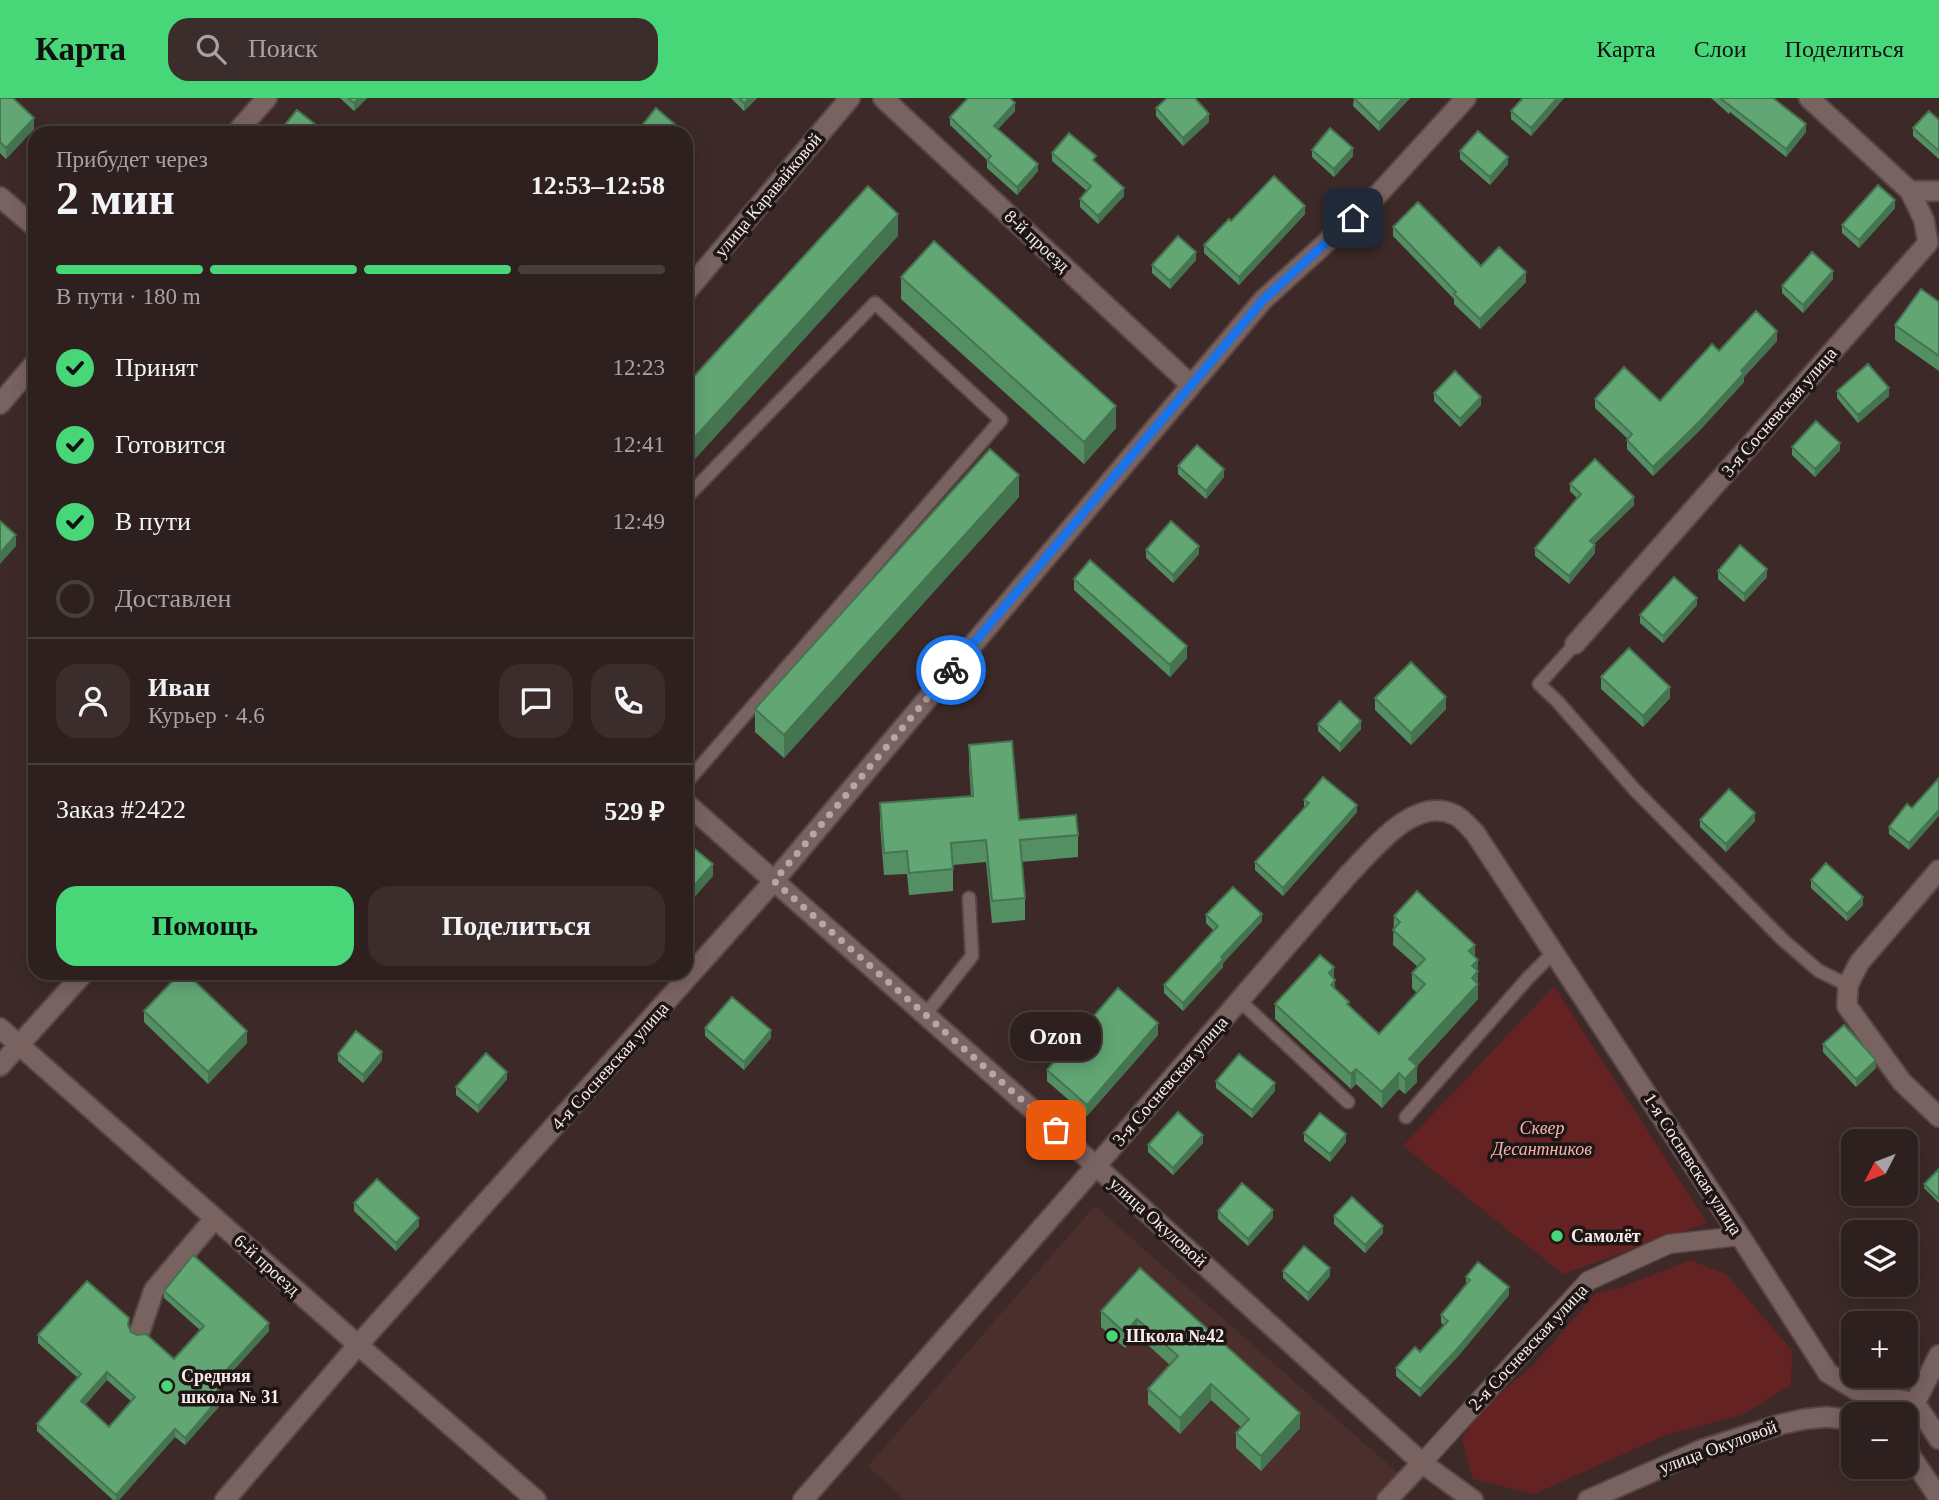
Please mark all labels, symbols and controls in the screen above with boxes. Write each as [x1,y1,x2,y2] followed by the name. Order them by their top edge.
[168,18,658,81] search box
[192,30,230,68] icon: search
[35,31,126,67] text: Карта
[248,34,318,63] text: Поиск
[1596,36,1656,62] text: Карта
[1694,36,1747,62] text: Слои
[1785,36,1904,62] text: Поделиться
[710,129,826,261] street label: улица Каравайковой
[56,147,208,172] text: Прибудет через
[531,171,665,200] text: 12:53–12:58
[56,173,175,224] text: 2 мин
[1323,188,1383,248] pin
[1334,199,1372,237] icon: home
[1001,206,1073,276] street label: 8-й проезд
[56,284,201,309] text: В пути · 180 m
[1717,343,1841,481] street label: 3-я Сосневская улица
[56,349,94,387] icon: check
[115,353,198,382] text: Принят
[613,355,665,380] text: 12:23
[56,426,94,464] icon: check
[115,430,226,459] text: Готовится
[613,432,665,457] text: 12:41
[56,503,94,541] icon: check
[115,507,191,536] text: В пути
[613,509,665,534] text: 12:49
[115,584,232,613] text: Доставлен
[916,635,986,705] courier
[932,651,970,689] icon: bike
[56,664,130,738] button: person
[499,664,573,738] button: chat
[591,664,665,738] button: phone
[148,673,210,702] text: Иван
[148,703,265,728] text: Курьер · 4.6
[56,795,186,824] text: Заказ #2422
[604,797,665,826] text: 529 ₽
[56,886,354,966] button: Помощь
[368,886,665,966] button: Поделиться
[547,998,673,1134] street label: 4-я Сосневская улица
[1010,1011,1102,1060] callout: Ozon
[1108,1012,1232,1150] street label: 3-я Сосневская улица
[1029,1024,1082,1049] text: Ozon
[1640,1089,1746,1239] street label: 1-я Сосневская улица
[1026,1100,1086,1160] pin
[1037,1111,1075,1149] icon: bag
[1490,1118,1592,1159] park label: Сквер Десантников
[1841,1129,1918,1206] north arrow
[1841,1129,1918,1479] map controls
[1105,1173,1211,1271] street label: улица Окуловой
[1841,1220,1918,1297] button: layers
[1571,1226,1641,1246] place label: Самолёт
[1549,1228,1565,1244] marker: Самолёт
[230,1230,304,1300] street label: 6-й проезд
[1464,1280,1592,1414] street label: 2-я Сосневская улица
[1841,1311,1918,1388] button: +
[1126,1326,1224,1346] place label: Школа №42
[1104,1328,1120,1344] marker: Школа №42
[181,1366,279,1407] place label: Средняя школа № 31
[159,1378,175,1394] marker: Средняя школа № 31
[1841,1402,1918,1479] button: −
[1656,1416,1780,1478] street label: улица Окуловой

